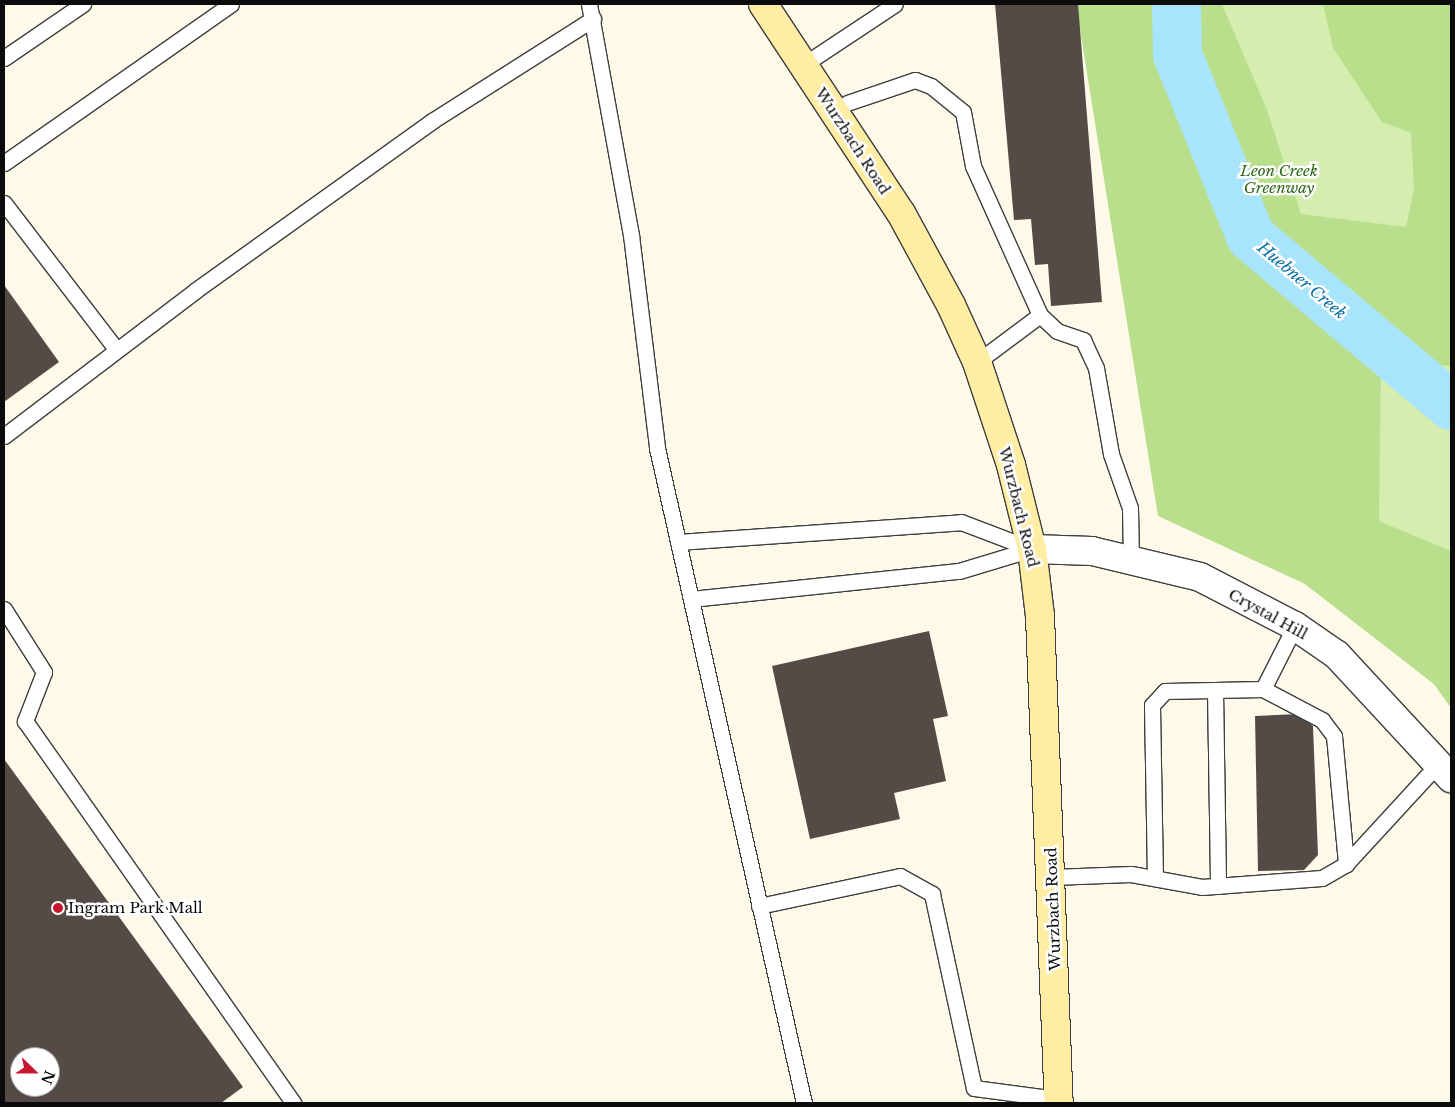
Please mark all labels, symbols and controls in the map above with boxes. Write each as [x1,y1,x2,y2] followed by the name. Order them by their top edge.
[812,84,894,198] street label: Wurzbach Road
[1240,161,1318,196] park label: Leon Creek Greenway
[1254,237,1350,323] water label: Huebner Creek
[995,445,1043,569] street label: Wurzbach Road
[1225,585,1311,643] street label: Crystal Hill
[1042,847,1064,971] street label: Wurzbach Road
[68,899,203,917] place label: Ingram Park Mall
[52,902,64,914] marker: Ingram Park Mall
[10,1047,60,1097] north arrow
[37,1068,59,1087] text: N

